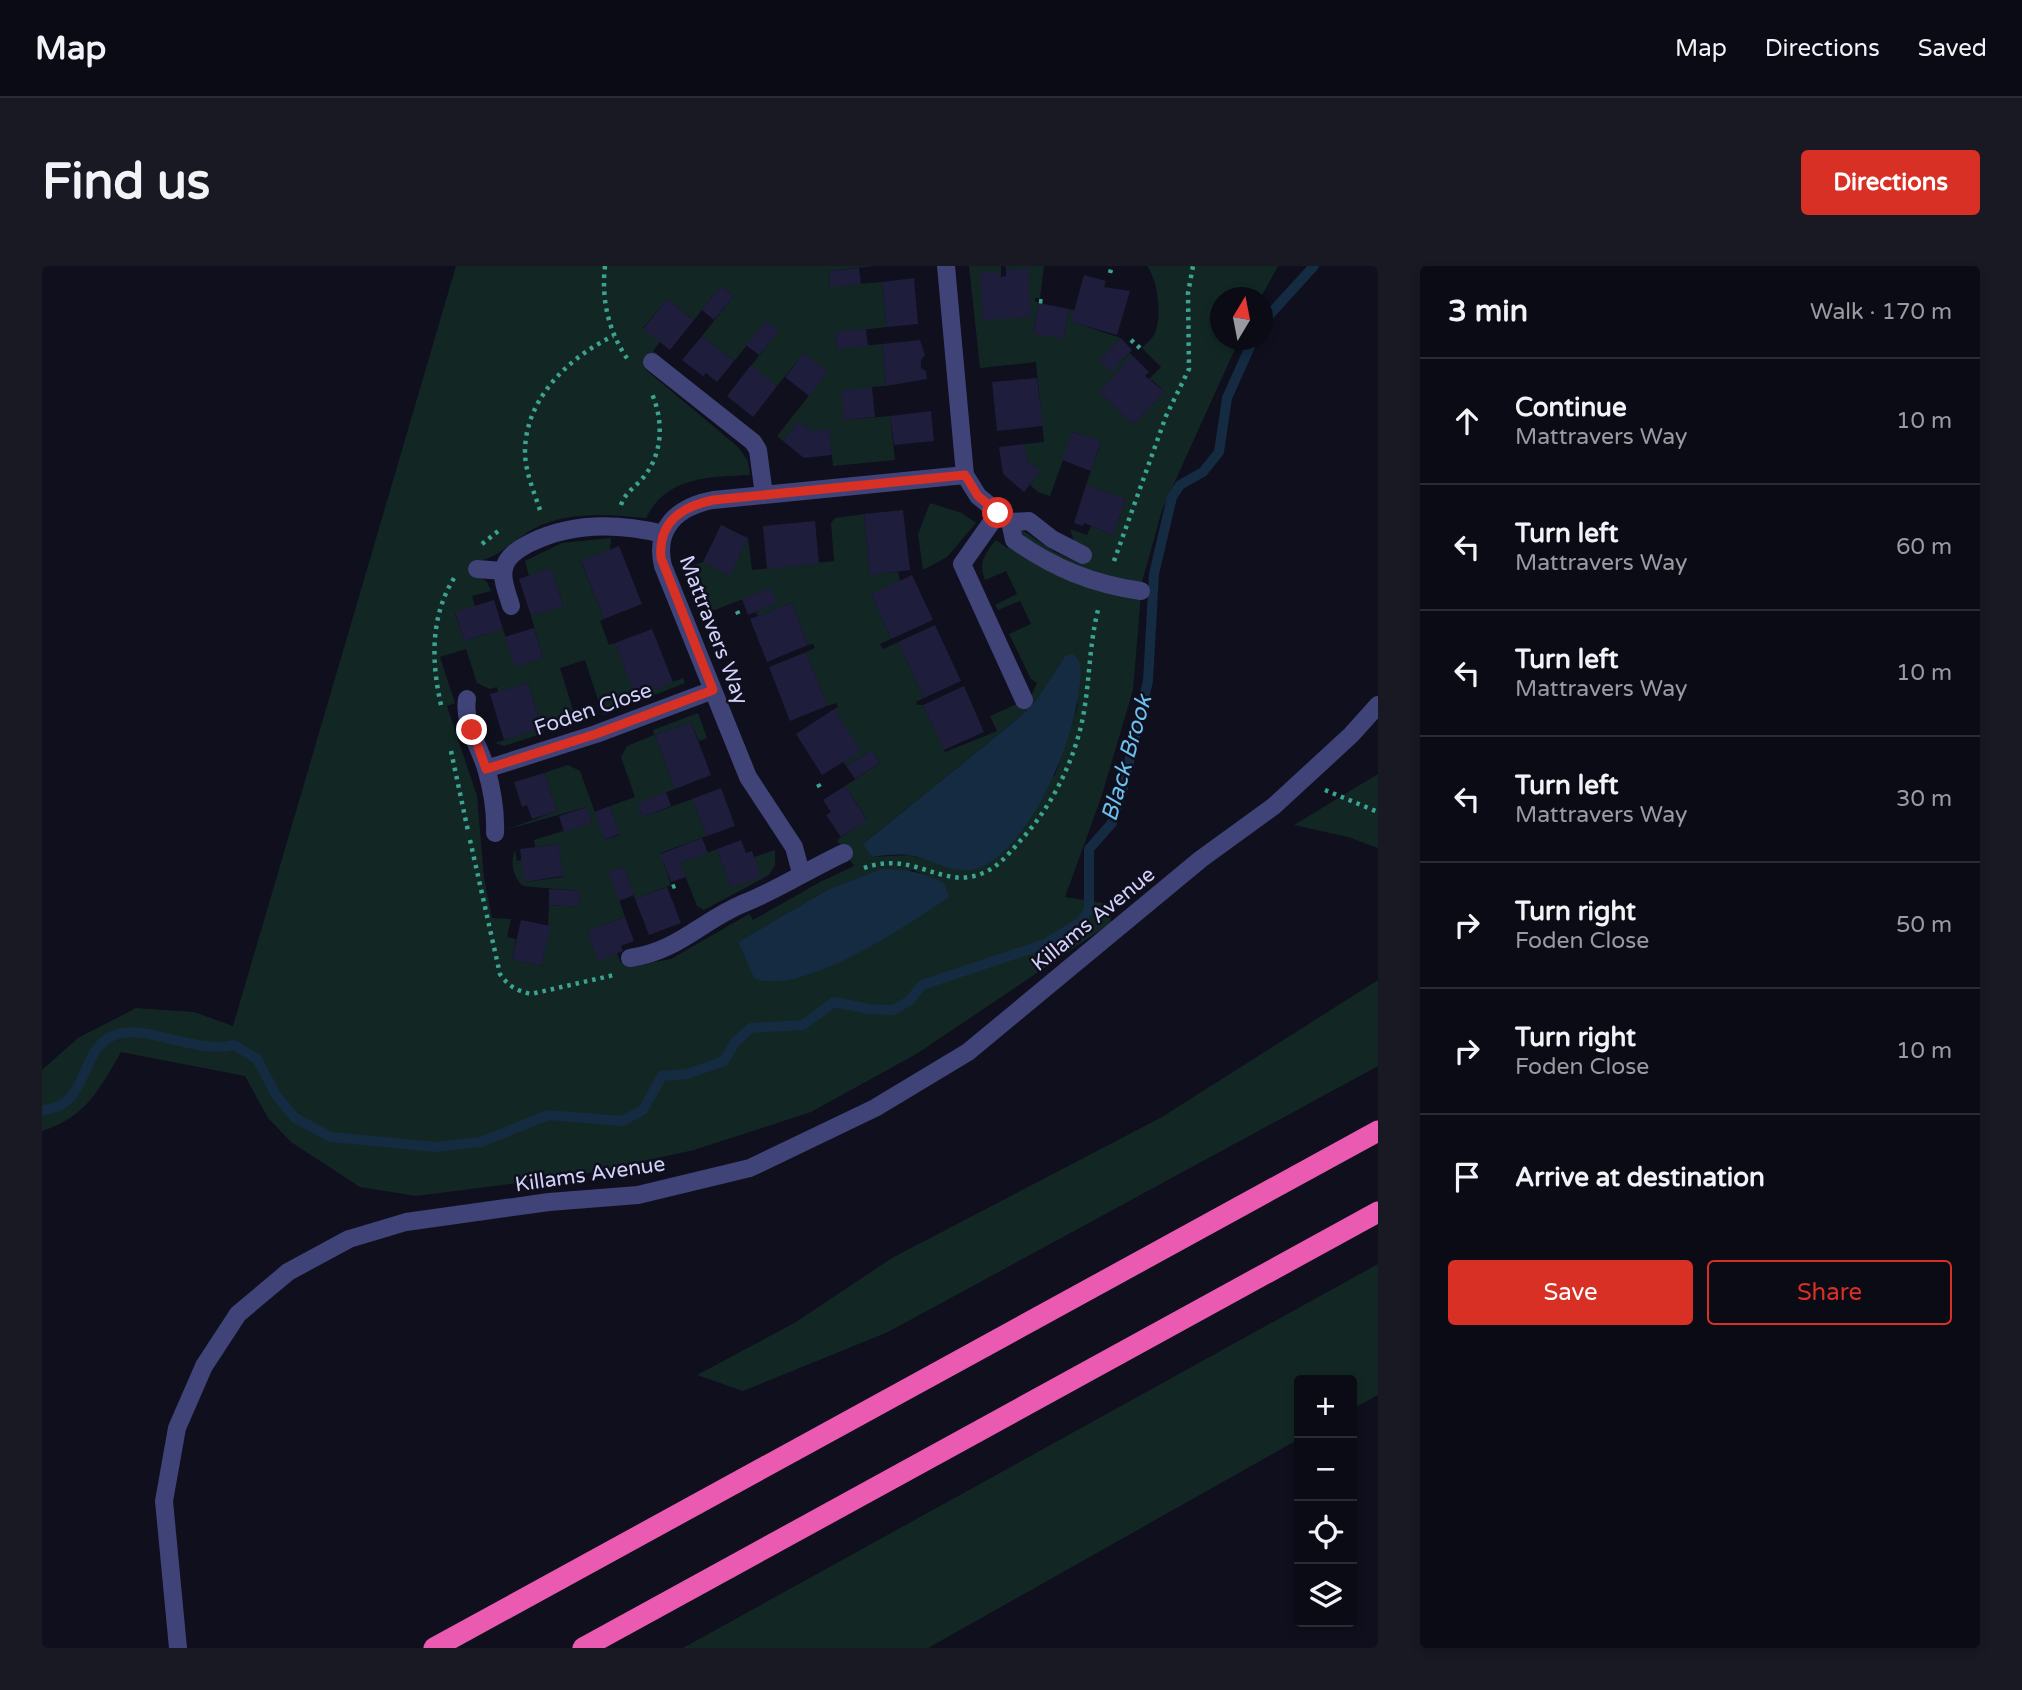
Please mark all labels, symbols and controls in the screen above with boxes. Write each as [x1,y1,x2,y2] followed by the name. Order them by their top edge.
[35,29,106,68] text: Map
[1675,34,1727,63] text: Map
[1765,34,1880,63] text: Directions
[1918,34,1987,63] text: Saved
[1801,150,1980,215] button: Directions
[42,153,210,212] text: Find us
[1210,287,1273,350] north arrow
[1448,293,1528,330] text: 3 min
[1810,298,1952,326] text: Walk · 170 m
[1515,392,1627,423] text: Continue
[1448,402,1486,440] icon: ahead
[1896,407,1952,435] text: 10 m
[1515,423,1687,451] text: Mattravers Way
[982,497,1013,528] route start
[1515,518,1618,549] text: Turn left
[1448,528,1486,566] icon: left
[1896,533,1952,561] text: 60 m
[1515,549,1687,577] text: Mattravers Way
[674,552,753,708] street label: Mattravers Way
[1515,644,1618,675] text: Turn left
[1448,654,1486,692] icon: left
[1896,659,1952,687] text: 10 m
[1515,675,1687,703] text: Mattravers Way
[531,678,655,741] street label: Foden Close
[1096,691,1159,825] water label: Black Brook
[456,714,487,745] route end
[1515,770,1618,801] text: Turn left
[1448,780,1486,818] icon: left
[1896,785,1952,813] text: 30 m
[1515,801,1687,829] text: Mattravers Way
[1027,862,1160,977] street label: Killams Avenue
[1515,896,1636,927] text: Turn right
[1448,906,1486,944] icon: right
[1896,911,1952,939] text: 50 m
[1515,927,1649,955] text: Foden Close
[1515,1022,1636,1053] text: Turn right
[1448,1032,1486,1070] icon: right
[1896,1037,1952,1065] text: 10 m
[1515,1053,1649,1081] text: Foden Close
[513,1152,667,1197] street label: Killams Avenue
[1448,1158,1486,1196] icon: arrive
[1515,1162,1765,1193] text: Arrive at destination
[1448,1260,1693,1325] button: Save
[1707,1260,1952,1325] button: Share
[1294,1375,1357,1627] map controls
[1294,1375,1357,1438] button: +
[1294,1438,1357,1501] button: −
[1294,1501,1357,1564] button: locate
[1294,1564,1357,1627] button: layers

